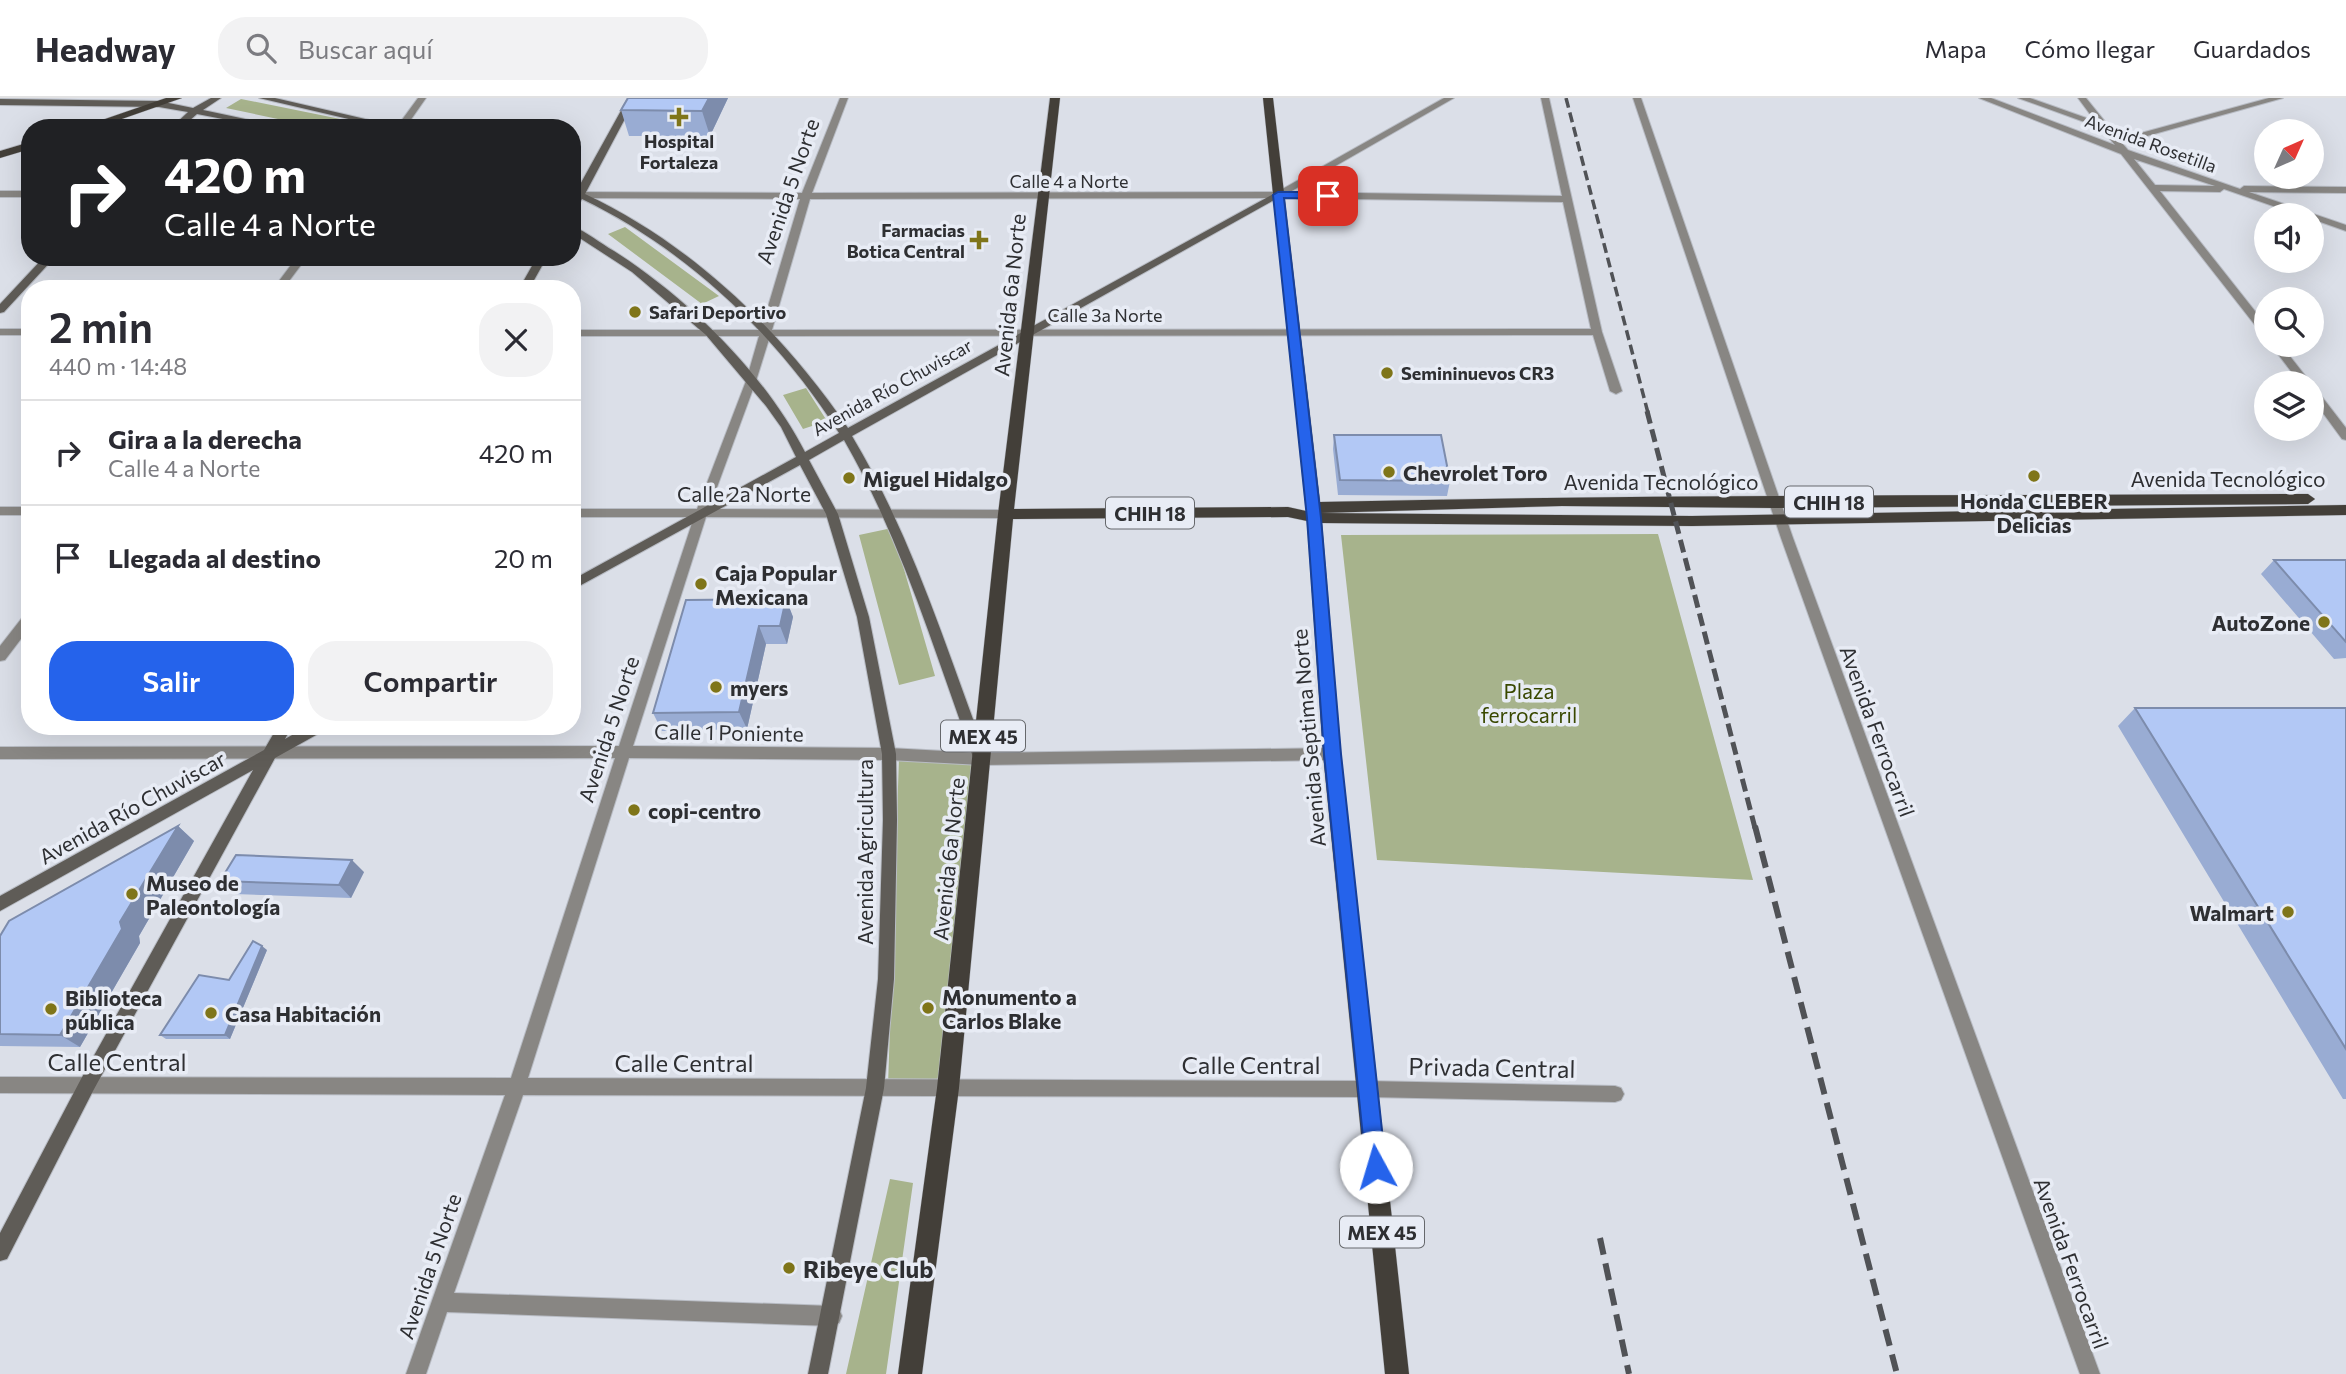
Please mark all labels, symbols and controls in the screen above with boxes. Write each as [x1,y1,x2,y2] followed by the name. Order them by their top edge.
[218,17,708,80] search box
[35,28,176,69] text: Headway
[242,29,280,67] icon: search
[298,33,433,64] text: Buscar aquí
[1924,34,1987,63] text: Mapa
[2025,34,2155,63] text: Cómo llegar
[2193,34,2311,63] text: Guardados
[669,107,689,127] marker: Hospital Fortaleza
[2082,109,2220,177] street label: Avenida Rosetilla
[750,115,824,267] street label: Avenida 5 Norte
[2254,119,2324,189] north arrow
[2254,119,2324,441] map controls
[640,130,718,173] place label: Hospital Fortaleza
[164,143,306,203] text: 420 m
[49,147,140,238] icon: right
[1298,166,1358,226] pin
[1009,170,1129,192] street label: Calle 4 a Norte
[1309,177,1347,215] icon: arrive
[164,203,376,243] text: Calle 4 a Norte
[2254,203,2324,273] button: sound
[988,212,1030,378] street label: Avenida 6a Norte
[847,219,965,262] place label: Farmacias Botica Central
[971,232,987,248] marker: Farmacias Botica Central
[2254,287,2324,357] button: search
[49,300,153,352] text: 2 min
[649,301,786,323] place label: Safari Deportivo
[479,303,553,377] button: close
[627,304,643,320] marker: Safari Deportivo
[1047,304,1163,326] street label: Calle 3a Norte
[808,334,976,440] street label: Avenida Río Chuviscar
[49,352,187,380] text: 440 m · 14:48
[1401,362,1554,384] place label: Semininuevos CR3
[1379,365,1395,381] marker: Semininuevos CR3
[2254,371,2324,441] button: layers
[108,423,302,454] text: Gira a la derecha
[49,434,87,472] icon: right
[479,437,553,468] text: 420 m
[108,454,260,482] text: Calle 4 a Norte
[1403,460,1548,485] place label: Chevrolet Toro
[1381,464,1397,480] marker: Chevrolet Toro
[863,466,1008,491] place label: Miguel Hidalgo
[2130,466,2326,491] street label: Avenida Tecnológico
[2026,468,2042,484] marker: Honda CLEBER Delicias
[1563,469,1759,494] street label: Avenida Tecnológico
[841,470,857,486] marker: Miguel Hidalgo
[677,481,811,506] street label: Calle 2a Norte
[1785,486,1873,518] road number: CHIH 18
[1960,488,2108,537] place label: Honda CLEBER Delicias
[1106,498,1194,528] road number: CHIH 18
[49,539,87,577] icon: arrive
[108,542,321,573] text: Llegada al destino
[494,542,553,573] text: 20 m
[715,560,837,609] place label: Caja Popular Mexicana
[693,576,709,592] marker: Caja Popular Mexicana
[2212,610,2310,635] place label: AutoZone
[2316,614,2332,630] marker: AutoZone
[1286,628,1330,848] street label: Avenida Septima Norte
[49,641,294,721] button: Salir
[308,641,553,721] button: Compartir
[1835,642,1921,820] street label: Avenida Ferrocarril
[573,653,643,805] street label: Avenida 5 Norte
[730,675,789,700] place label: myers
[1481,678,1577,727] park label: Plaza ferrocarril
[708,679,724,695] marker: myers
[654,718,804,746] street label: Calle 1 Poniente
[941,720,1025,751] road number: MEX 45
[34,745,230,869] street label: Avenida Río Chuviscar
[852,759,877,945] street label: Avenida Agricultura
[927,776,969,942] street label: Avenida 6a Norte
[648,798,761,823] place label: copi-centro
[626,802,642,818] marker: copi-centro
[146,870,280,919] place label: Museo de Paleontología
[124,886,140,902] marker: Museo de Paleontología
[2189,900,2274,925] place label: Walmart
[2280,904,2296,920] marker: Walmart
[942,984,1077,1033] place label: Monumento a Carlos Blake
[65,985,162,1034] place label: Biblioteca pública
[920,1000,936,1016] marker: Monumento a Carlos Blake
[43,1001,59,1017] marker: Biblioteca pública
[225,1001,381,1026] place label: Casa Habitación
[203,1005,219,1021] marker: Casa Habitación
[47,1047,187,1076] street label: Calle Central
[614,1048,754,1077] street label: Calle Central
[1181,1050,1321,1079] street label: Calle Central
[1408,1051,1576,1083] street label: Privada Central
[1339,1130,1413,1204] position arrow
[2029,1174,2115,1352] street label: Avenida Ferrocarril
[392,1190,466,1342] street label: Avenida 5 Norte
[1340,1216,1424,1248] road number: MEX 45
[803,1254,933,1283] place label: Ribeye Club
[781,1260,797,1276] marker: Ribeye Club

